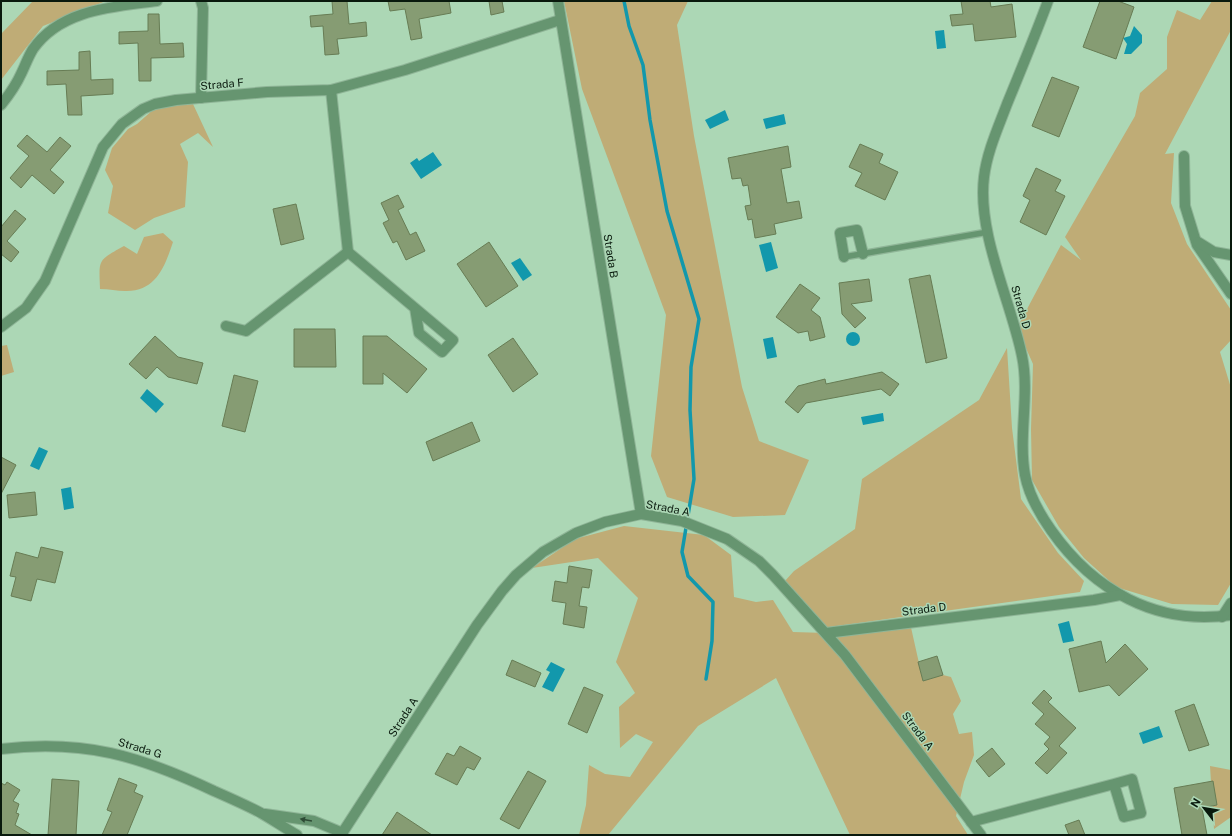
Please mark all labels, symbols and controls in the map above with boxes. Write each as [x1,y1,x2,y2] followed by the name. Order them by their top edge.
[200,76,244,92] street label: Strada F
[602,233,620,279] street label: Strada B
[1009,284,1033,330] street label: Strada D
[645,498,691,518] street label: Strada A
[901,600,947,618] street label: Strada D
[386,695,420,739] street label: Strada A
[900,710,936,753] street label: Strada A
[117,736,163,760] street label: Strada G
[1184,788,1224,828] north arrow
[1188,796,1203,810] text: N
[300,816,312,822] one-way arrow

